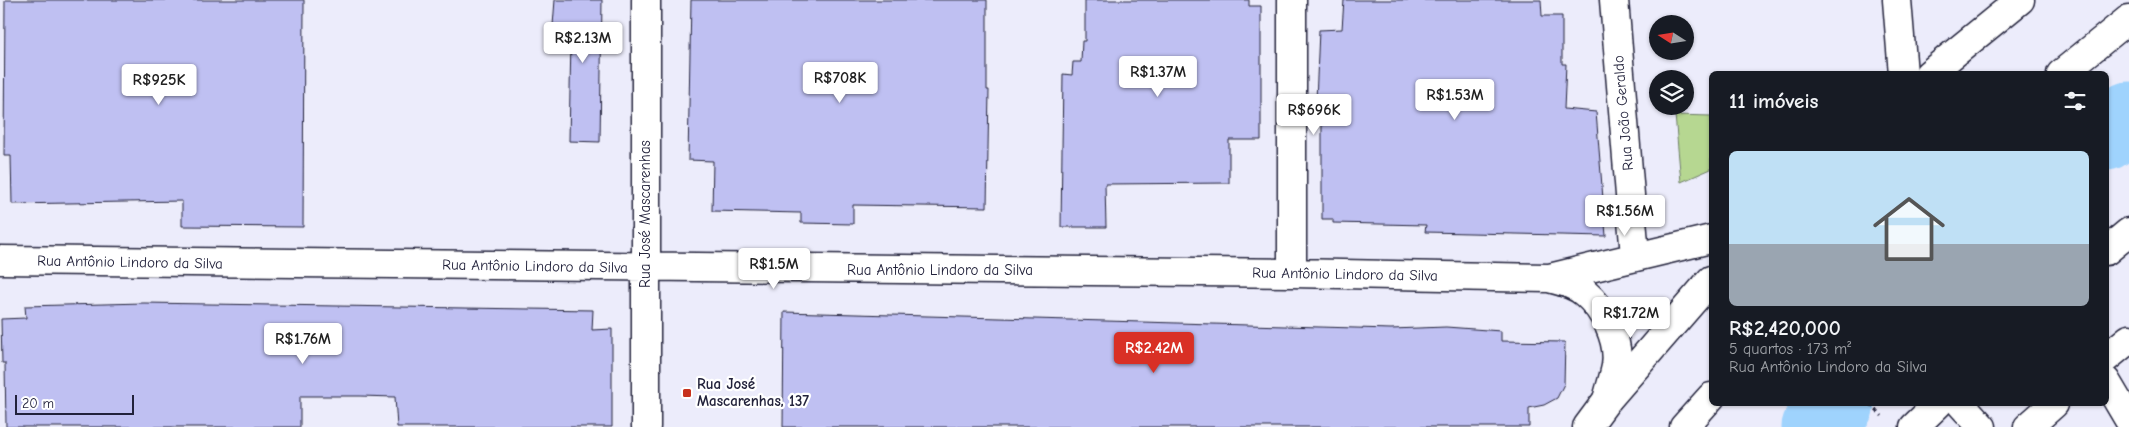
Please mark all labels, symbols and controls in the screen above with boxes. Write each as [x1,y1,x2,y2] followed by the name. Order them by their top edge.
[1649,15,1694,60] north arrow
[1649,15,1694,115] map controls
[537,22,629,64] pin: R$2.13M
[555,29,611,47] text: R$2.13M
[1609,55,1637,171] street label: Rua João Geraldo
[1112,56,1204,98] pin: R$1.37M
[799,62,881,104] pin: R$708K
[1130,63,1186,81] text: R$1.37M
[118,64,200,106] pin: R$925K
[814,69,866,87] text: R$708K
[1649,70,1694,115] button: layers
[133,71,185,89] text: R$925K
[1409,78,1501,121] pin: R$1.53M
[1426,86,1484,104] text: R$1.53M
[2061,87,2089,115] icon: filters
[1729,89,1818,113] text: 11 imóveis
[1273,94,1355,136] pin: R$696K
[1287,101,1341,119] text: R$696K
[636,140,654,288] street label: Rua José Mascarenhas
[1864,184,1954,274] icon: home
[1579,194,1671,237] pin: R$1.56M
[1596,202,1654,220] text: R$1.56M
[733,248,815,290] pin: R$1.5M
[37,251,223,273] street label: Rua Antônio Lindoro da Silva
[442,255,628,277] street label: Rua Antônio Lindoro da Silva
[749,255,799,273] text: R$1.5M
[847,261,1033,279] street label: Rua Antônio Lindoro da Silva
[1252,263,1438,285] street label: Rua Antônio Lindoro da Silva
[1585,296,1677,339] pin: R$1.72M
[1603,304,1659,322] text: R$1.72M
[1729,316,1841,340] text: R$2,420,000
[257,322,349,365] pin: R$1.76M
[275,330,331,348] text: R$1.76M
[1108,332,1200,374] pin: R$2.42M
[1125,339,1183,357] text: R$2.42M
[1729,340,1851,358] text: 5 quartos · 173 m²
[1729,358,1927,376] text: Rua Antônio Lindoro da Silva
[697,375,809,410] place label: Rua José Mascarenhas, 137
[681,387,693,399] marker: Rua José Mascarenhas, 137
[15,392,134,415] scale bar
[22,395,54,412] text: 20 m

